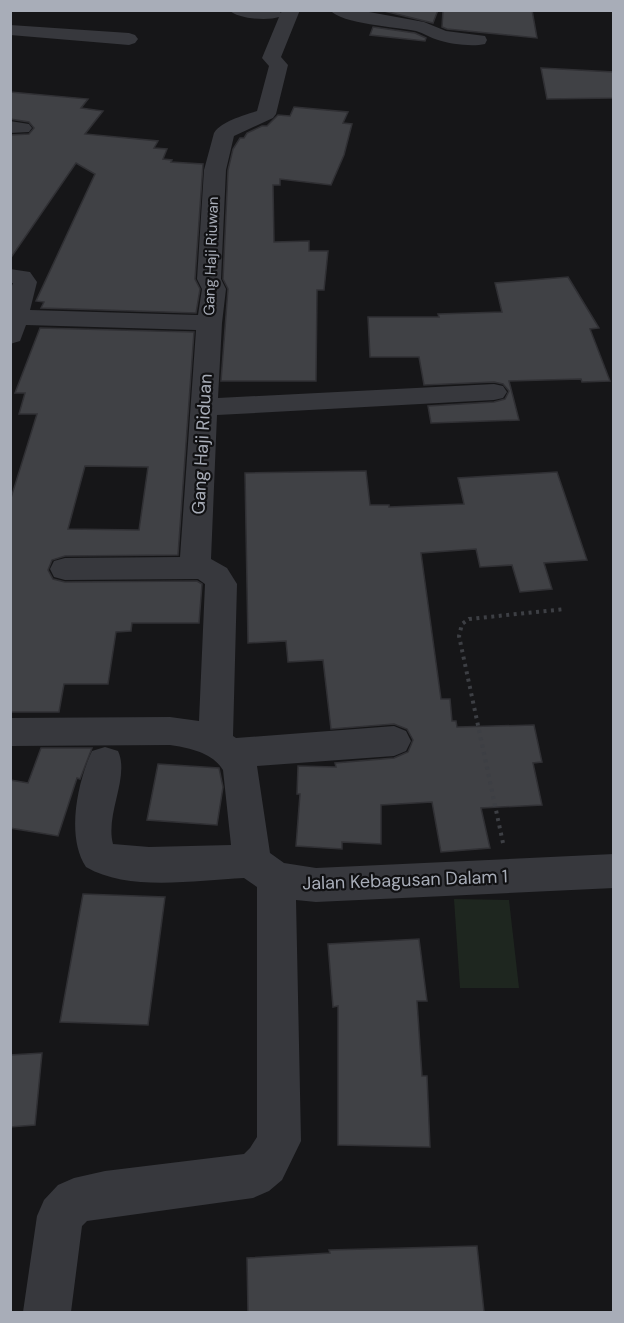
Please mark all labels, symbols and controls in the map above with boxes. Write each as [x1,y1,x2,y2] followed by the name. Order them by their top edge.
[199,196,223,316] street label: Gang Haji Riuwan
[186,373,218,515] street label: Gang Haji Riduan
[302,864,508,896] street label: Jalan Kebagusan Dalam 1

